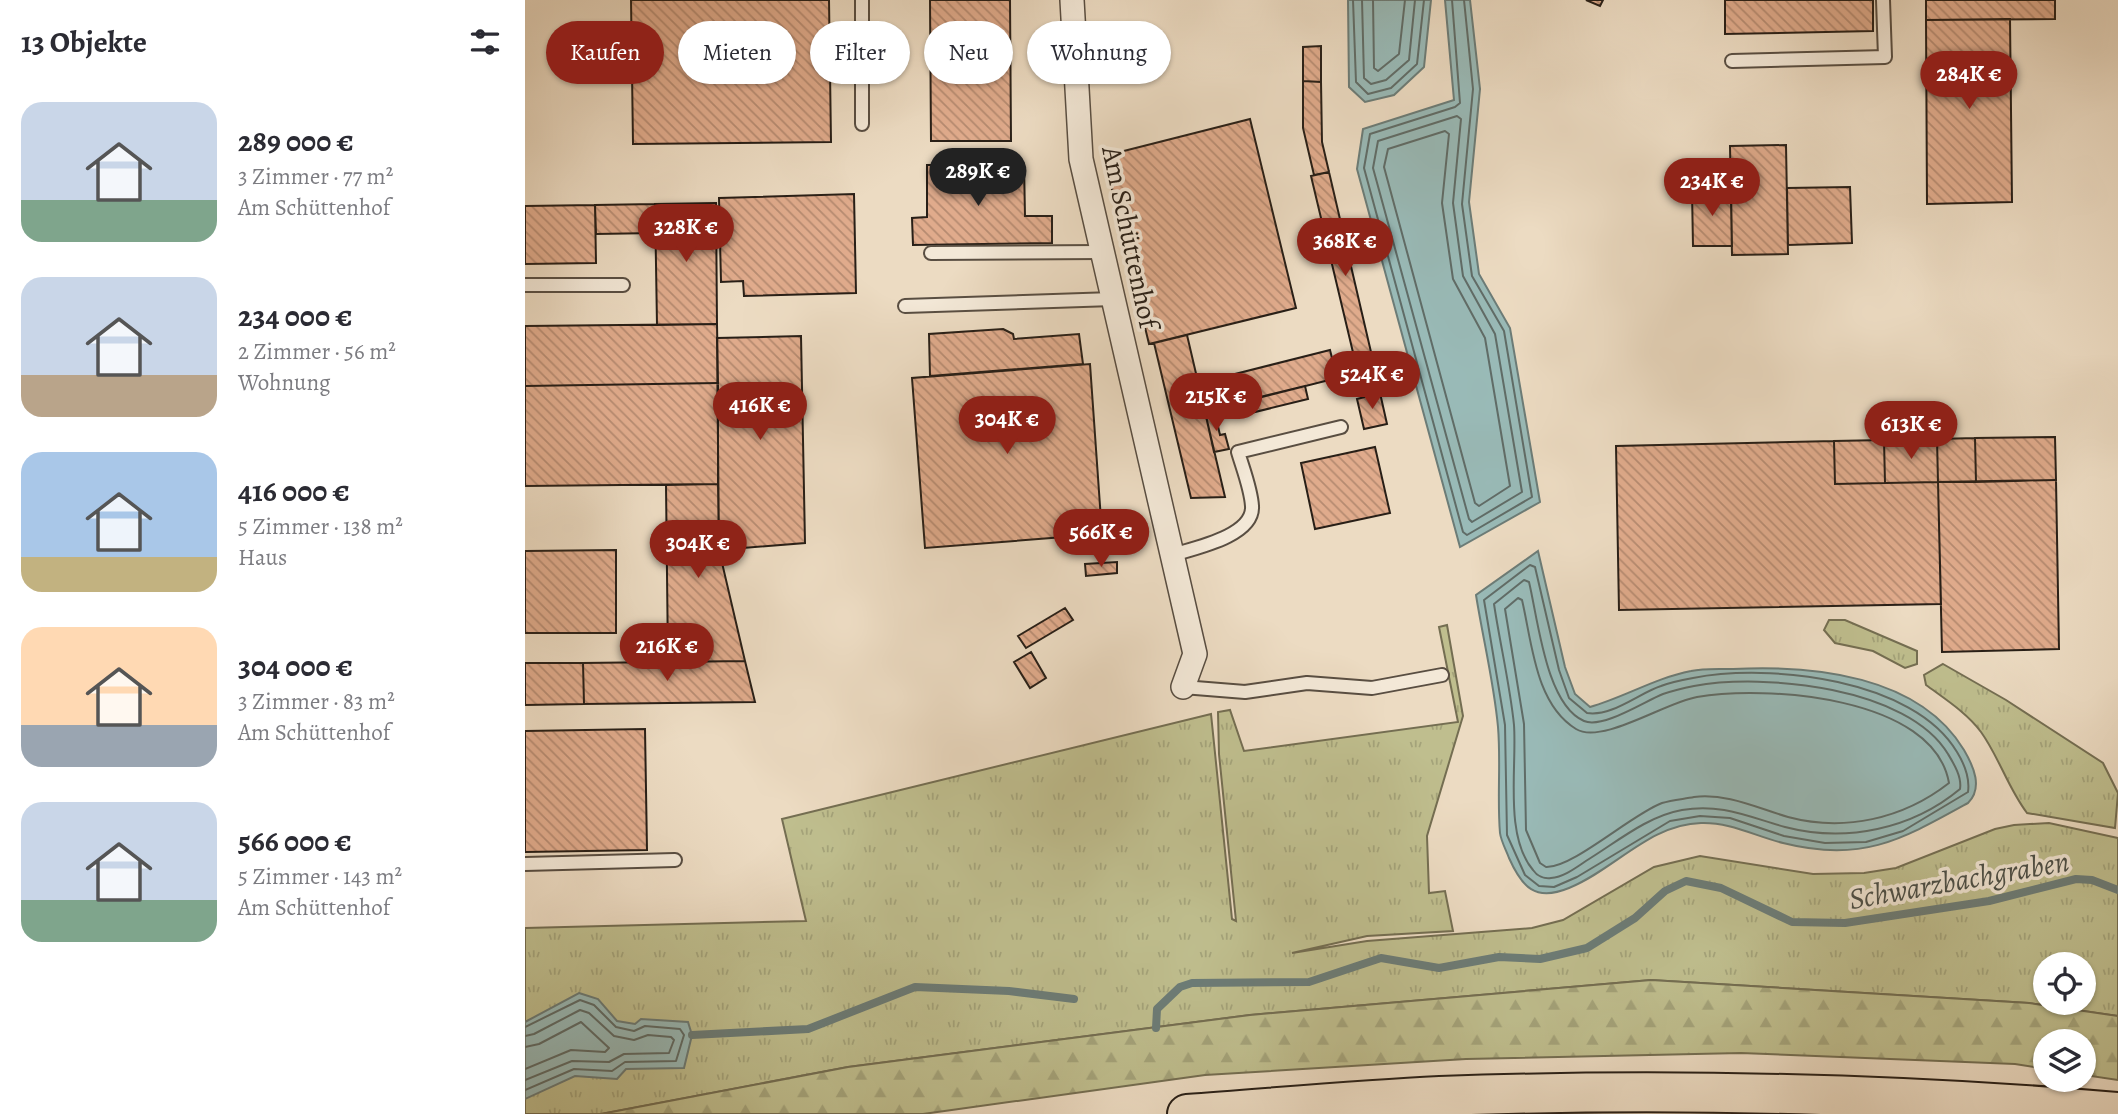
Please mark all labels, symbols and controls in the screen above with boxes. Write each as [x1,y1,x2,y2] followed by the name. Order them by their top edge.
[546,21,664,84] chip: Kaufen
[678,21,796,84] chip: Mieten
[810,21,910,84] chip: Filter
[924,21,1013,84] chip: Neu
[1027,21,1171,84] chip: Wohnung
[21,22,147,62] text: 13 Objekte
[466,23,504,61] icon: filters
[1912,52,2026,111] pin: 284K €
[1936,58,2002,89] text: 284K €
[238,121,354,161] text: 289 000 €
[77,130,161,214] icon: home
[1092,142,1169,336] street label: Am Schüttenhof
[921,148,1035,208] pin: 289K €
[945,155,1011,186] text: 289K €
[1655,158,1769,218] pin: 234K €
[238,161,393,192] text: 3 Zimmer · 77 m²
[1680,165,1744,196] text: 234K €
[238,192,390,223] text: Am Schüttenhof
[629,204,743,264] pin: 328K €
[654,211,718,242] text: 328K €
[1288,218,1402,278] pin: 368K €
[1313,225,1377,256] text: 368K €
[238,296,352,336] text: 234 000 €
[77,305,161,389] icon: home
[238,336,396,367] text: 2 Zimmer · 56 m²
[1315,352,1429,411] pin: 524K €
[1340,358,1404,389] text: 524K €
[238,367,331,398] text: Wohnung
[1159,374,1273,433] pin: 215K €
[1185,380,1247,411] text: 215K €
[703,382,817,442] pin: 416K €
[729,389,791,420] text: 416K €
[950,396,1064,456] pin: 304K €
[1854,402,1968,461] pin: 613K €
[975,403,1039,434] text: 304K €
[1880,408,1942,439] text: 613K €
[238,471,350,511] text: 416 000 €
[77,480,161,564] icon: home
[1044,510,1158,569] pin: 566K €
[238,511,403,542] text: 5 Zimmer · 138 m²
[1069,516,1133,547] text: 566K €
[641,520,755,580] pin: 304K €
[666,527,730,558] text: 304K €
[238,542,287,573] text: Haus
[610,624,724,683] pin: 216K €
[636,630,698,661] text: 216K €
[238,646,353,686] text: 304 000 €
[77,655,161,739] icon: home
[238,686,395,717] text: 3 Zimmer · 83 m²
[238,717,390,748] text: Am Schüttenhof
[238,821,352,861] text: 566 000 €
[77,830,161,914] icon: home
[1846,841,2072,919] water label: Schwarzbachgraben
[238,861,402,892] text: 5 Zimmer · 143 m²
[238,892,390,923] text: Am Schüttenhof
[2033,952,2096,1092] map controls
[2033,952,2096,1015] button: locate
[2033,1029,2096,1092] button: layers

